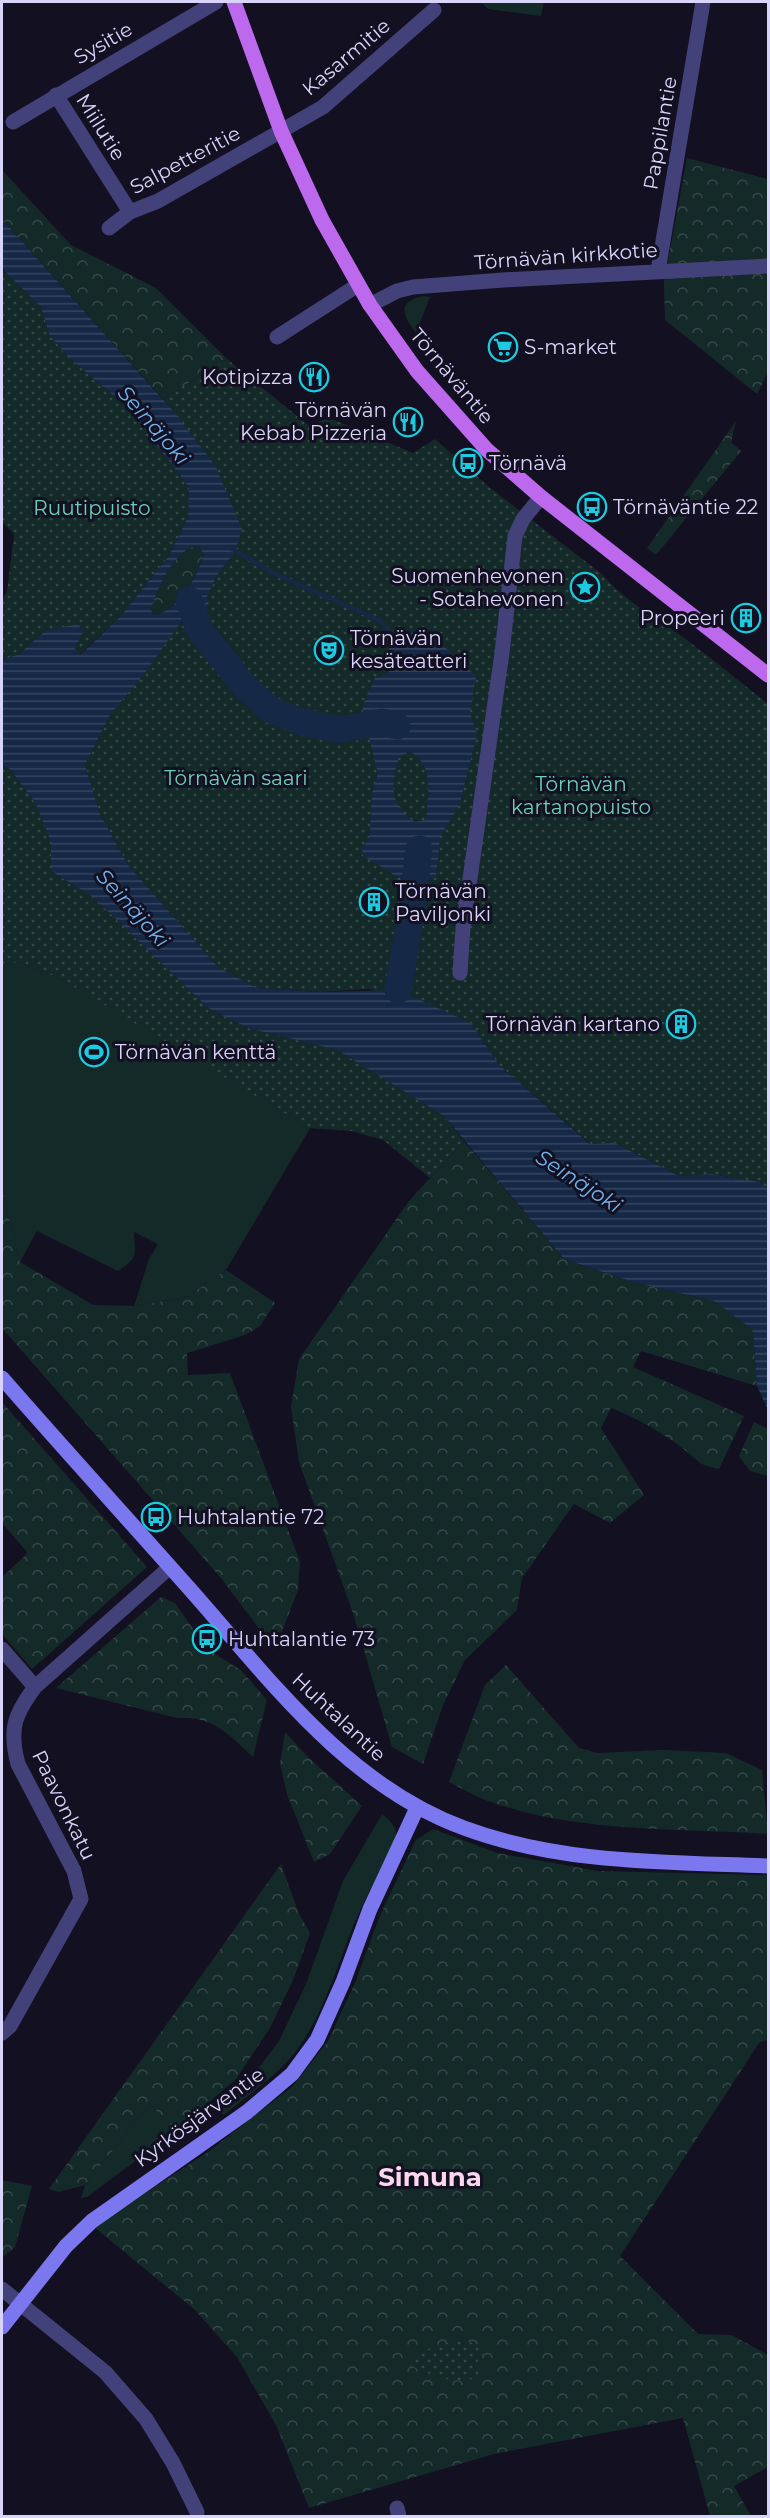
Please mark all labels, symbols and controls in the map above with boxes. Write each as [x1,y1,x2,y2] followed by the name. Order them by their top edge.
[297,13,395,101] street label: Kasarmitie
[69,17,137,69] street label: Sysitie
[638,74,682,192] street label: Pappilantie
[71,89,131,165] street label: Miilutie
[126,121,244,199] street label: Salpetteritie
[474,238,658,274] street label: Törnävän kirkkotie
[405,323,499,429] street label: Törnäväntie
[487,331,519,363] supermarket icon: S-market
[524,335,617,359] place label: S-market
[298,361,330,393] restaurant icon: Kotipizza
[202,365,293,389] place label: Kotipizza
[113,380,195,470] water label: Seinäjoki
[240,398,387,445] place label: Törnävän Kebab Pizzeria
[392,406,424,438] restaurant icon: Törnävän Kebab Pizzeria
[452,447,484,479] bus stop icon: Törnävä
[489,451,567,475] place label: Törnävä
[576,491,608,523] bus stop icon: Törnäväntie 22
[613,495,758,519] place label: Törnäväntie 22
[33,496,151,520] park label: Ruutipuisto
[391,564,564,611] place label: Suomenhevonen - Sotahevonen
[569,571,601,603] place icon: Suomenhevonen - Sotahevonen
[730,602,762,634] building icon: Propeeri
[640,606,725,630] place label: Propeeri
[350,626,467,673] place label: Törnävän kesäteatteri
[313,634,345,666] theatre icon: Törnävän kesäteatteri
[164,766,308,790] park label: Törnävän saari
[511,772,651,819] park label: Törnävän kartanopuisto
[91,864,175,953] water label: Seinäjoki
[395,879,491,926] place label: Törnävän Paviljonki
[358,886,390,918] building icon: Törnävän Paviljonki
[665,1008,697,1040] building icon: Törnävän kartano
[486,1012,660,1036] place label: Törnävän kartano
[78,1036,110,1068] sports icon: Törnävän kenttä
[115,1040,276,1064] place label: Törnävän kenttä
[532,1144,627,1218] water label: Seinäjoki
[140,1501,172,1533] bus stop icon: Huhtalantie 72
[177,1505,324,1529] place label: Huhtalantie 72
[191,1623,223,1655] bus stop icon: Huhtalantie 73
[228,1627,375,1651] place label: Huhtalantie 73
[287,1668,391,1766] street label: Huhtalantie
[27,1746,101,1864] street label: Paavonkatu
[130,2062,268,2172] street label: Kyrkösjärventie
[378,2161,482,2193] district label: Simuna

